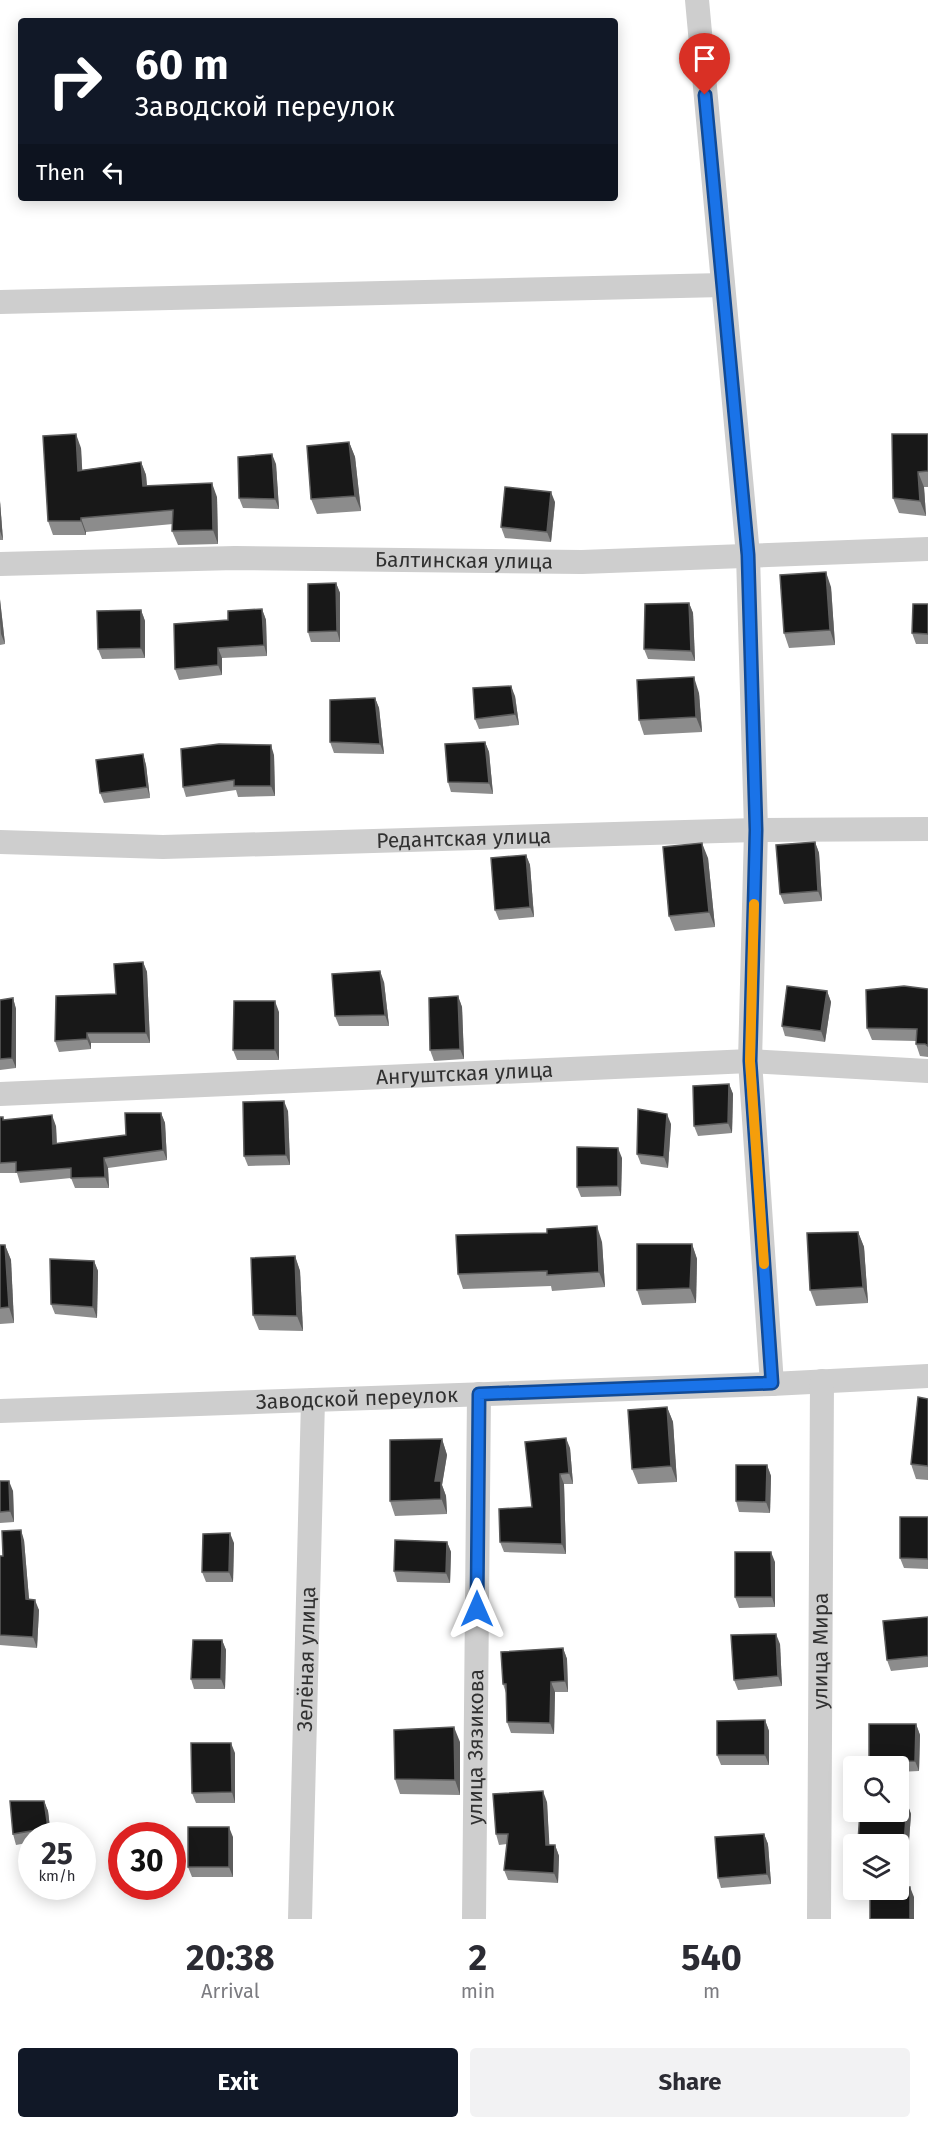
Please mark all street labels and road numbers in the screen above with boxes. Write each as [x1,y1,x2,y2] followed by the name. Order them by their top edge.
[375,547,553,575] street label: Балтинская улица
[376,823,552,854] street label: Редантская улица
[375,1057,554,1090] street label: Ангуштская улица
[255,1382,458,1415] street label: Заводской переулок
[292,1586,321,1732] street label: Зелёная улица
[807,1593,834,1709] street label: улица Мира
[462,1669,489,1825] street label: улица Зязикова

